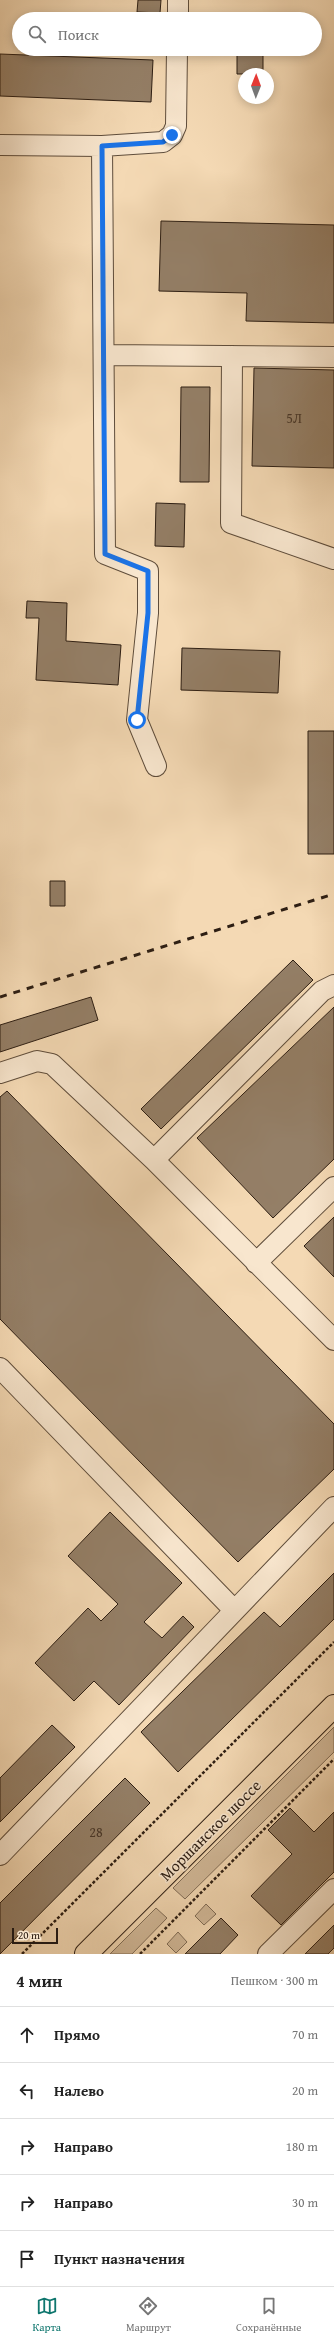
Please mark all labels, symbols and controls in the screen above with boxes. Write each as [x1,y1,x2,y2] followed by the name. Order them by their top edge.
[12,12,322,56] search box
[26,23,48,45] icon: search
[58,24,99,45] text: Поиск
[238,68,274,104] north arrow
[163,126,181,144] route end
[286,408,302,428] house number: 5Л
[128,711,146,729] route start
[154,1774,266,1886] street label: Моршанское шоссе
[89,1822,103,1842] house number: 28
[12,1926,58,1945] scale bar
[18,1927,40,1943] text: 20 m
[16,1968,62,1993] text: 4 мин
[231,1971,318,1990] text: Пешком · 300 m
[16,2024,38,2046] icon: ahead
[54,2024,100,2045] text: Прямо
[292,2025,318,2044] text: 70 m
[16,2080,38,2102] icon: left
[54,2080,104,2101] text: Налево
[292,2081,318,2100] text: 20 m
[16,2136,38,2158] icon: right
[54,2136,113,2157] text: Направо
[286,2137,318,2156] text: 180 m
[16,2192,38,2214] icon: right
[54,2192,113,2213] text: Направо
[292,2193,318,2212] text: 30 m
[16,2248,38,2270] icon: arrive
[54,2248,185,2269] text: Пункт назначения
[32,2295,61,2335] tab: Карта
[126,2295,171,2335] tab: Маршрут
[236,2295,301,2335] tab: Сохранённые

